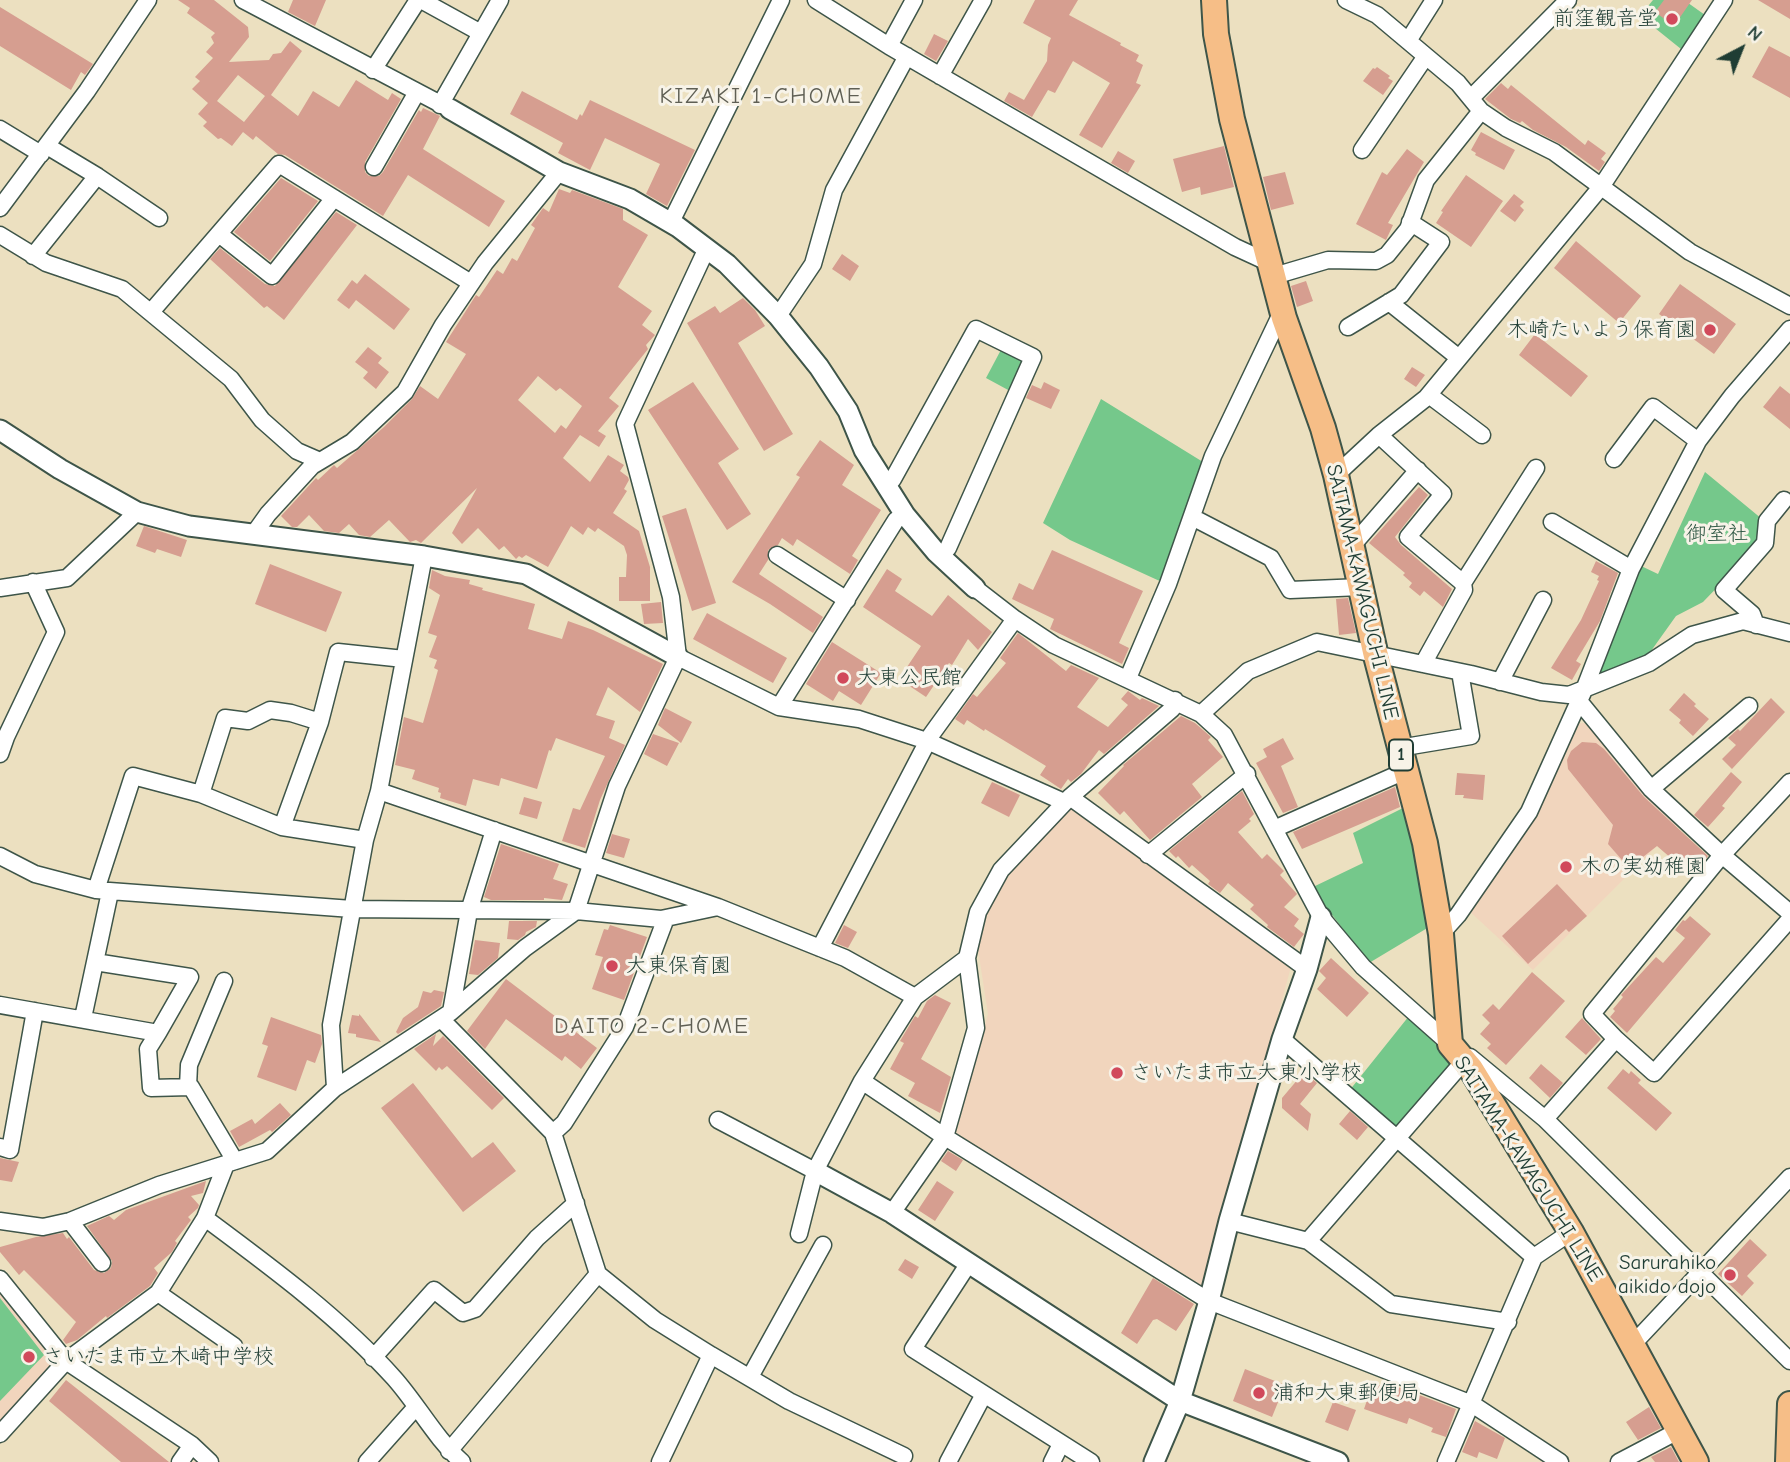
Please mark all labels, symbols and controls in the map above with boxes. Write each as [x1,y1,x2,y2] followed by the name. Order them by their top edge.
[1553,6,1658,32] place label: 前窪観音堂
[1664,11,1680,27] marker: 前窪観音堂
[1706,14,1776,84] north arrow
[1743,21,1767,46] text: N
[661,82,861,110] district label: KIZAKI 1-CHOME
[1507,317,1696,343] place label: 木崎たいよう保育園
[1702,322,1718,338] marker: 木崎たいよう保育園
[1320,462,1404,722] street label: SAITAMA-KAWAGUCHI LINE
[1686,521,1748,547] park label: 御室社
[857,665,962,691] place label: 大東公民館
[835,670,851,686] marker: 大東公民館
[1389,740,1413,770] road number: 1
[1580,854,1706,880] place label: 木の実幼稚園
[1558,859,1574,875] marker: 木の実幼稚園
[626,953,731,979] place label: 大東保育園
[604,958,620,974] marker: 大東保育園
[556,1012,748,1040] district label: DAITO 2-CHOME
[1448,1052,1608,1286] street label: SAITAMA-KAWAGUCHI LINE
[1131,1060,1362,1086] place label: さいたま市立大東小学校
[1109,1065,1125,1081] marker: さいたま市立大東小学校
[1618,1250,1716,1300] place label: Sarurahiko aikido dojo
[1722,1267,1738,1283] marker: Sarurahiko aikido dojo
[43,1344,274,1370] place label: さいたま市立木崎中学校
[21,1349,37,1365] marker: さいたま市立木崎中学校
[1273,1380,1420,1406] place label: 浦和大東郵便局
[1251,1385,1267,1401] marker: 浦和大東郵便局

